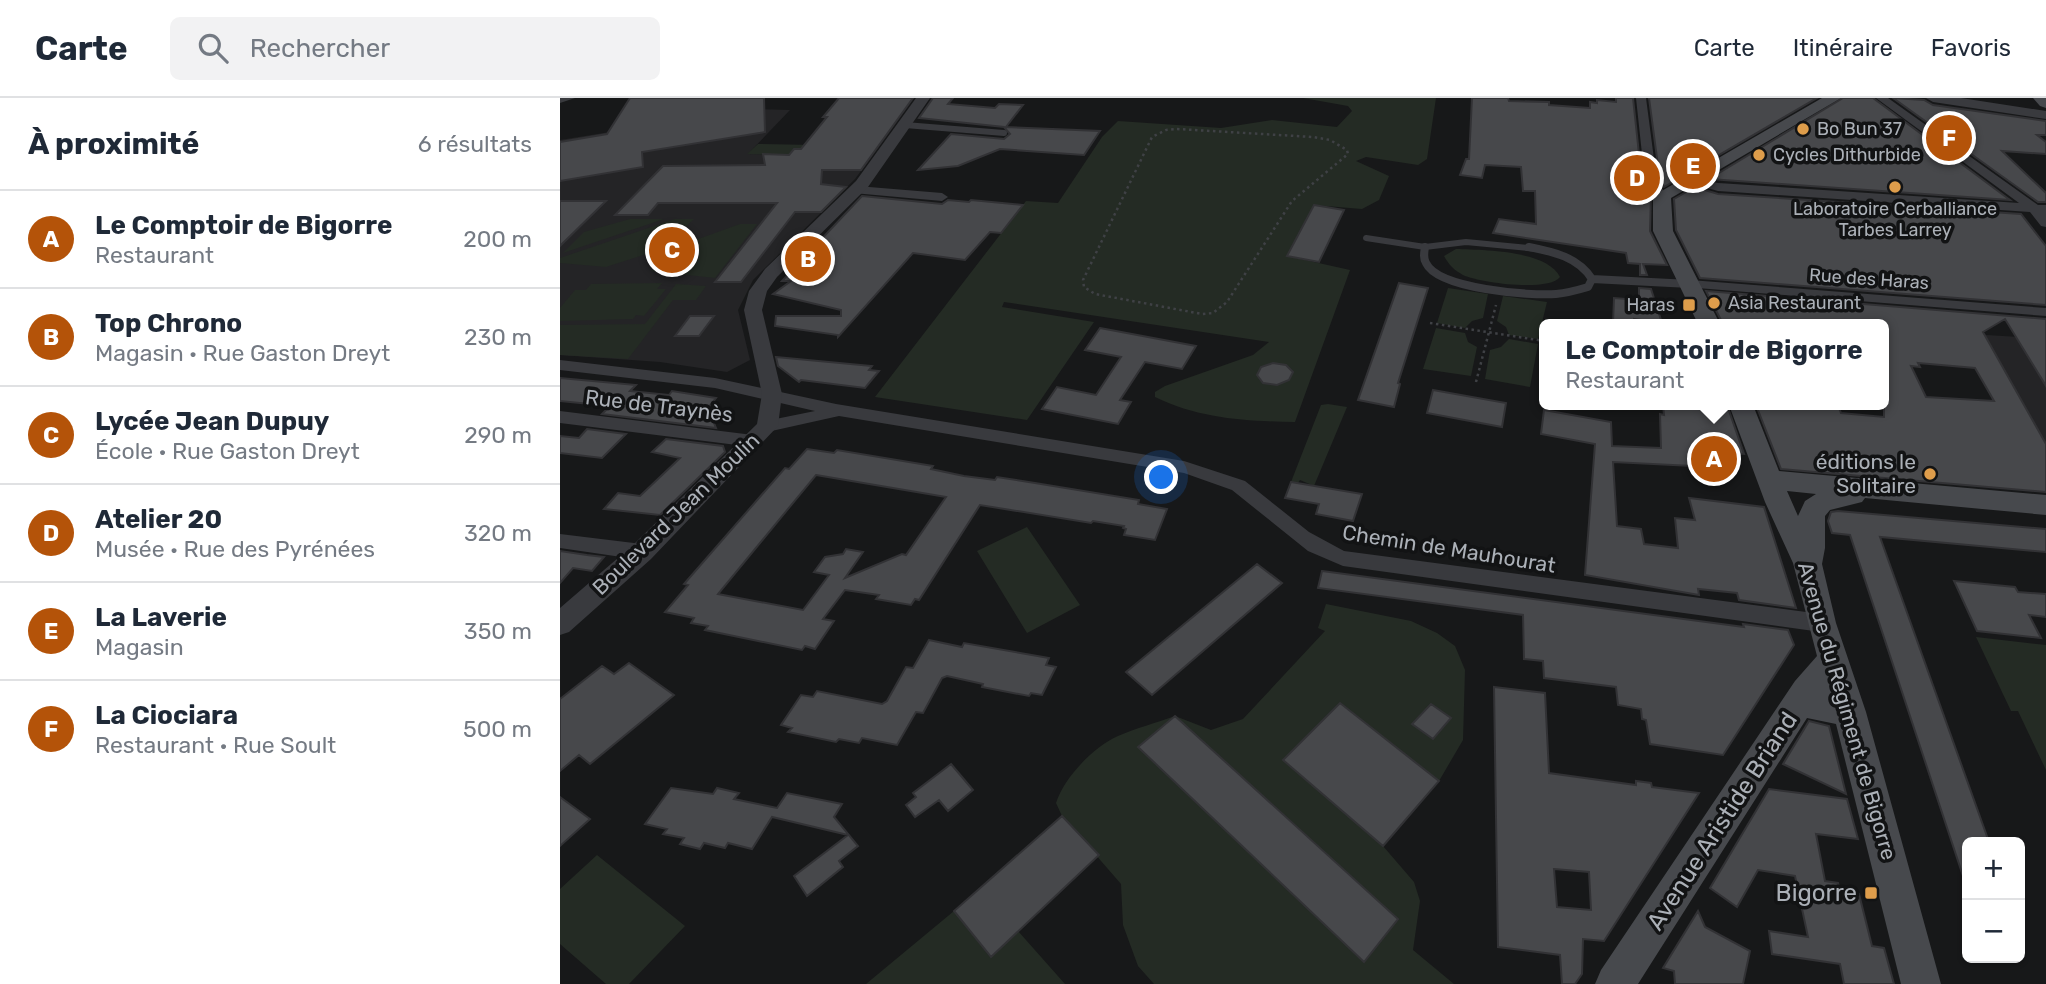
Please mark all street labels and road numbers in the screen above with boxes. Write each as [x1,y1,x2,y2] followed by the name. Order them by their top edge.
[1808,264,1930,294] street label: Rue des Haras
[584,384,734,427] street label: Rue de Traynès
[587,427,764,600] street label: Boulevard Jean Moulin
[1341,519,1557,578] street label: Chemin de Mauhourat
[1793,559,1902,863] street label: Avenue du Régiment de Bigorre
[1641,707,1803,935] street label: Avenue Aristide Briand

